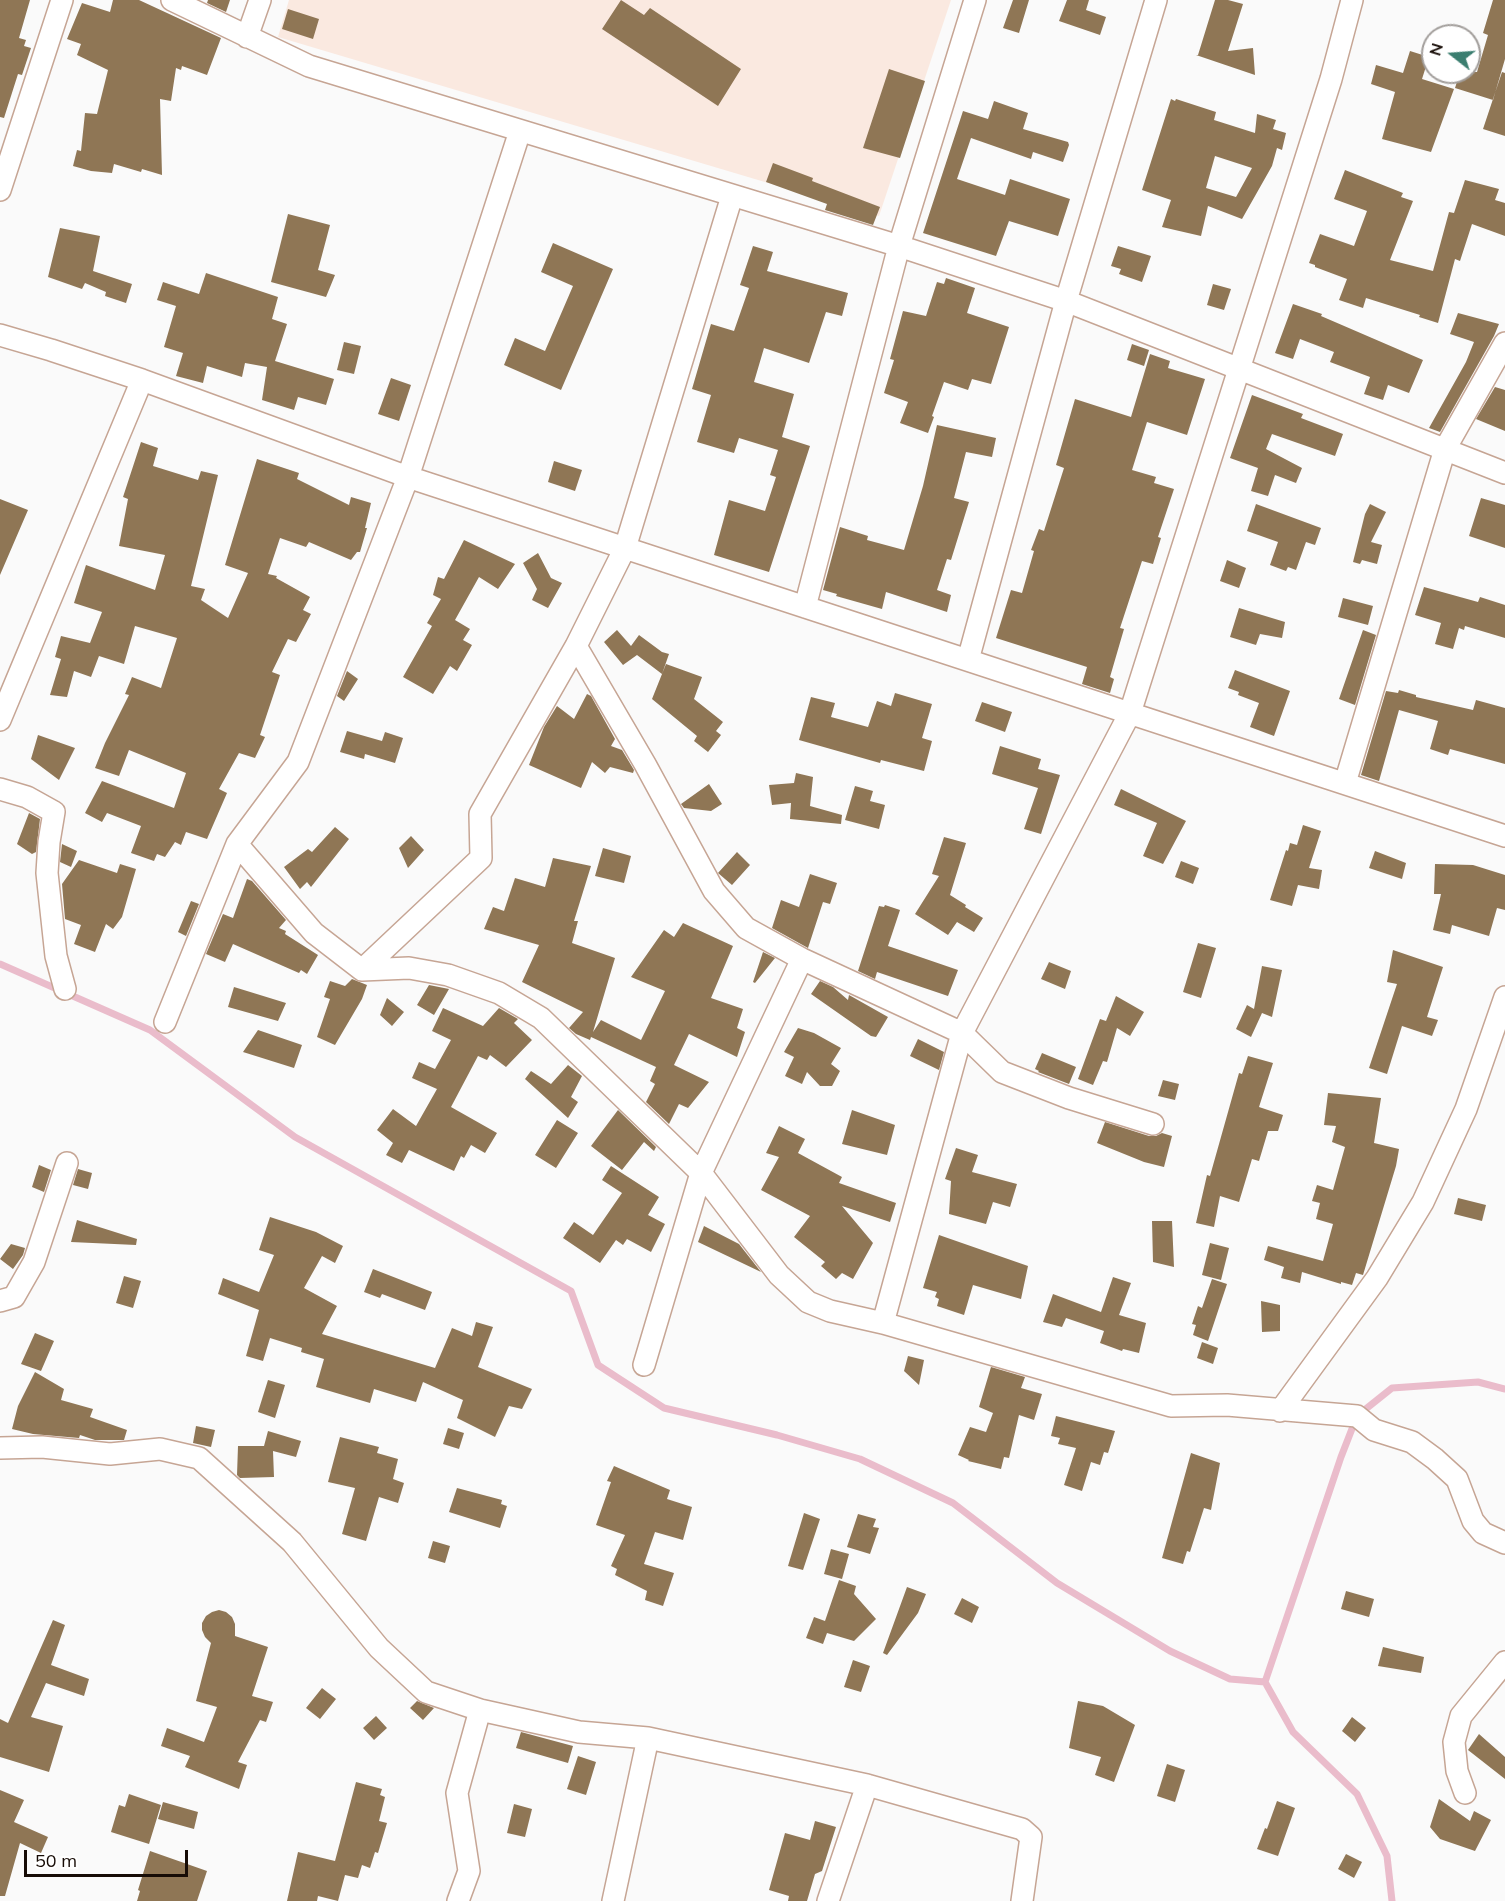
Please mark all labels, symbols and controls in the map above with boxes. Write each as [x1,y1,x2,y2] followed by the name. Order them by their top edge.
[1421,24,1481,84] north arrow
[1424,41,1447,58] text: N
[27,1838,190,1876] scale bar
[35,1849,77,1872] text: 50 m

